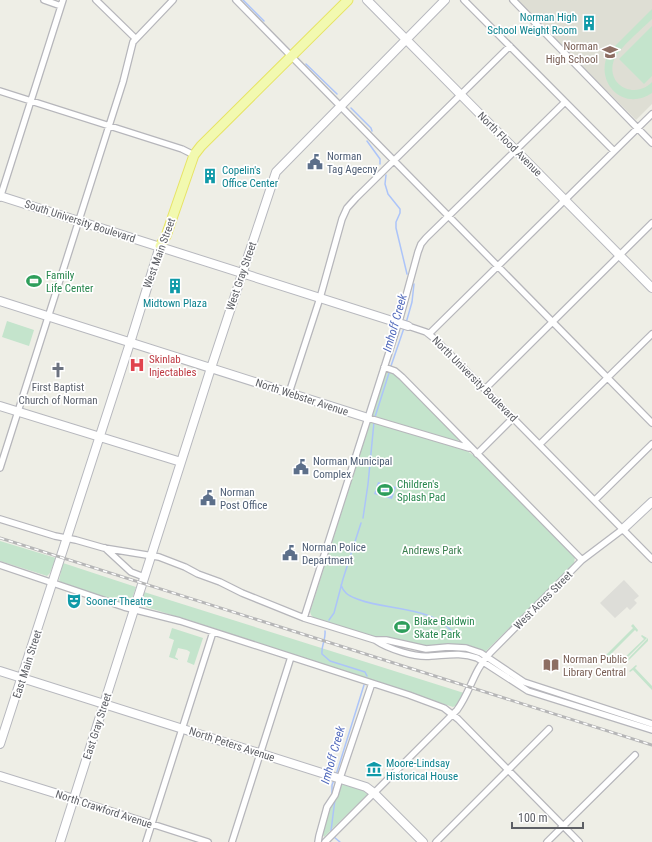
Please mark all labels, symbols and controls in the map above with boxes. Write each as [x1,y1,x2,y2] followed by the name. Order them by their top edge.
[487,11,577,37] place label: Norman High School Weight Room
[580,14,598,32] building icon: Norman High School Weight Room
[546,40,598,66] place label: Norman High School
[601,43,619,61] school or university icon: Norman High School
[475,110,544,179] street label: North Flood Avenue
[327,150,378,176] place label: Norman Tag Agecny
[306,153,324,171] public building icon: Norman Tag Agecny
[222,164,279,190] place label: Copelin's Office Center
[201,167,219,185] building icon: Copelin's Office Center
[23,197,137,246] street label: South University Boulevard
[141,216,178,290] street label: West Main Street
[224,240,259,312] street label: West Gray Street
[46,269,94,295] place label: Family Life Center
[25,272,43,290] sports icon: Family Life Center
[166,277,184,295] building icon: Midtown Plaza
[380,292,410,353] water label: Imhoff Creek
[143,297,207,310] place label: Midtown Plaza
[429,334,520,425] street label: North University Boulevard
[149,353,196,379] place label: Skinlab Injectables
[128,356,146,374] hospital icon: Skinlab Injectables
[49,361,67,379] church icon: First Baptist Church of Norman
[254,376,350,419] street label: North Webster Avenue
[18,381,98,407] place label: First Baptist Church of Norman
[313,455,392,481] place label: Norman Municipal Complex
[292,458,310,476] public building icon: Norman Municipal Complex
[397,478,446,504] place label: Children's Splash Pad
[376,481,394,499] sports icon: Children's Splash Pad
[220,486,267,512] place label: Norman Post Office
[199,489,217,507] public building icon: Norman Post Office
[302,541,366,567] place label: Norman Police Department
[281,544,299,562] public building icon: Norman Police Department
[402,544,462,557] park label: Andrews Park
[511,568,575,632] street label: West Acres Street
[65,592,83,610] theatre icon: Sooner Theatre
[86,595,152,608] place label: Sooner Theatre
[414,615,475,641] place label: Blake Baldwin Skate Park
[393,618,411,636] sports icon: Blake Baldwin Skate Park
[10,628,45,700] street label: East Main Street
[563,653,627,679] place label: Norman Public Library Central
[542,656,560,674] library icon: Norman Public Library Central
[81,691,114,761] street label: East Gray Street
[318,724,348,785] water label: Imhoff Creek
[187,725,276,764] street label: North Peters Avenue
[386,757,458,783] place label: Moore-Lindsay Historical House
[365,760,383,778] museum icon: Moore-Lindsay Historical House
[54,788,154,831] street label: North Crawford Avenue
[512,804,583,830] scale bar
[518,811,548,825] text: 100 m

